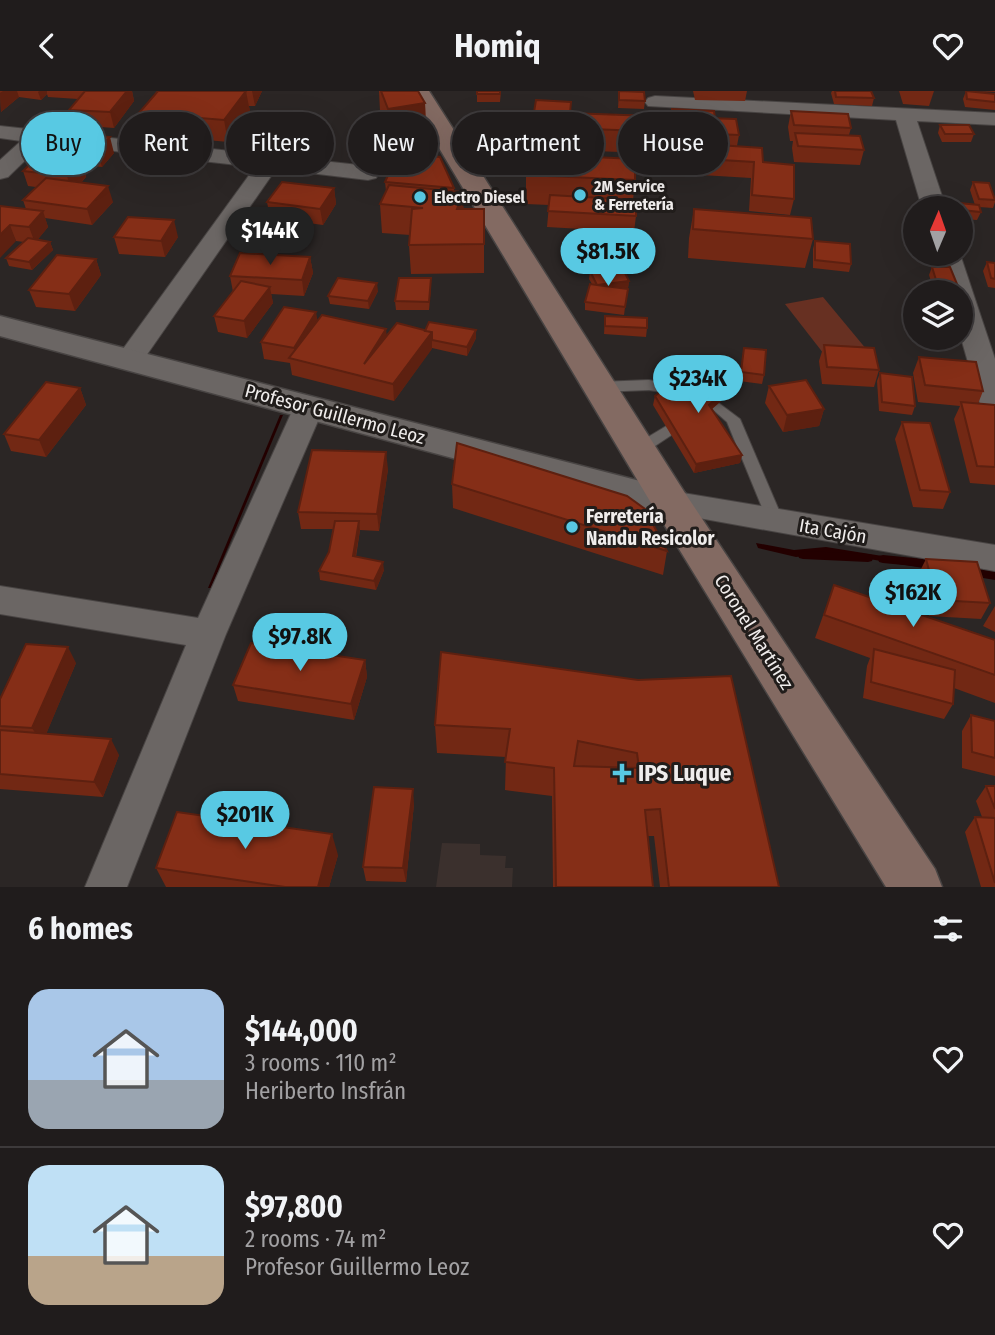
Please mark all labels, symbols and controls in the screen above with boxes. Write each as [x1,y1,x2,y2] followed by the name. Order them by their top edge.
[28,27,66,65] icon: back
[454,27,541,65] text: Homiq
[929,27,967,65] icon: heart
[21,112,105,175] chip: Buy
[119,112,212,175] chip: Rent
[226,112,334,175] chip: Filters
[348,112,438,175] chip: New
[452,112,604,175] chip: Apartment
[618,112,728,175] chip: House
[593,177,674,214] place label: 2M Service & Ferretería
[572,187,588,203] marker: 2M Service & Ferretería
[434,188,526,207] place label: Electro Diesel
[412,189,428,205] marker: Electro Diesel
[903,196,973,266] north arrow
[903,196,973,350] map controls
[221,207,319,267] pin: $144K
[241,216,299,244] text: $144K
[551,229,665,288] pin: $81.5K
[577,237,639,265] text: $81.5K
[903,280,973,350] button: layers
[649,355,747,415] pin: $234K
[669,364,727,392] text: $234K
[243,379,428,449] street label: Profesor Guillermo Leoz
[586,505,716,550] place label: Ferretería Nandu Resicolor
[797,514,869,548] street label: Ita Cajón
[564,519,580,535] marker: Ferretería Nandu Resicolor
[864,569,962,629] pin: $162K
[709,570,799,694] street label: Coronel Martínez
[885,578,941,606] text: $162K
[243,613,357,673] pin: $97.8K
[268,622,332,650] text: $97.8K
[638,759,732,787] place label: IPS Luque
[612,763,632,783] marker: IPS Luque
[196,791,294,851] pin: $201K
[216,800,274,828] text: $201K
[929,910,967,948] icon: filters
[28,911,133,947] text: 6 homes
[245,1013,358,1049] text: $144,000
[84,1017,168,1101] icon: home
[929,1040,967,1078] icon: heart
[245,1049,396,1077] text: 3 rooms · 110 m²
[245,1077,406,1105] text: Heriberto Insfrán
[245,1189,343,1225] text: $97,800
[84,1193,168,1277] icon: home
[929,1216,967,1254] icon: heart
[245,1225,386,1253] text: 2 rooms · 74 m²
[245,1253,469,1281] text: Profesor Guillermo Leoz

